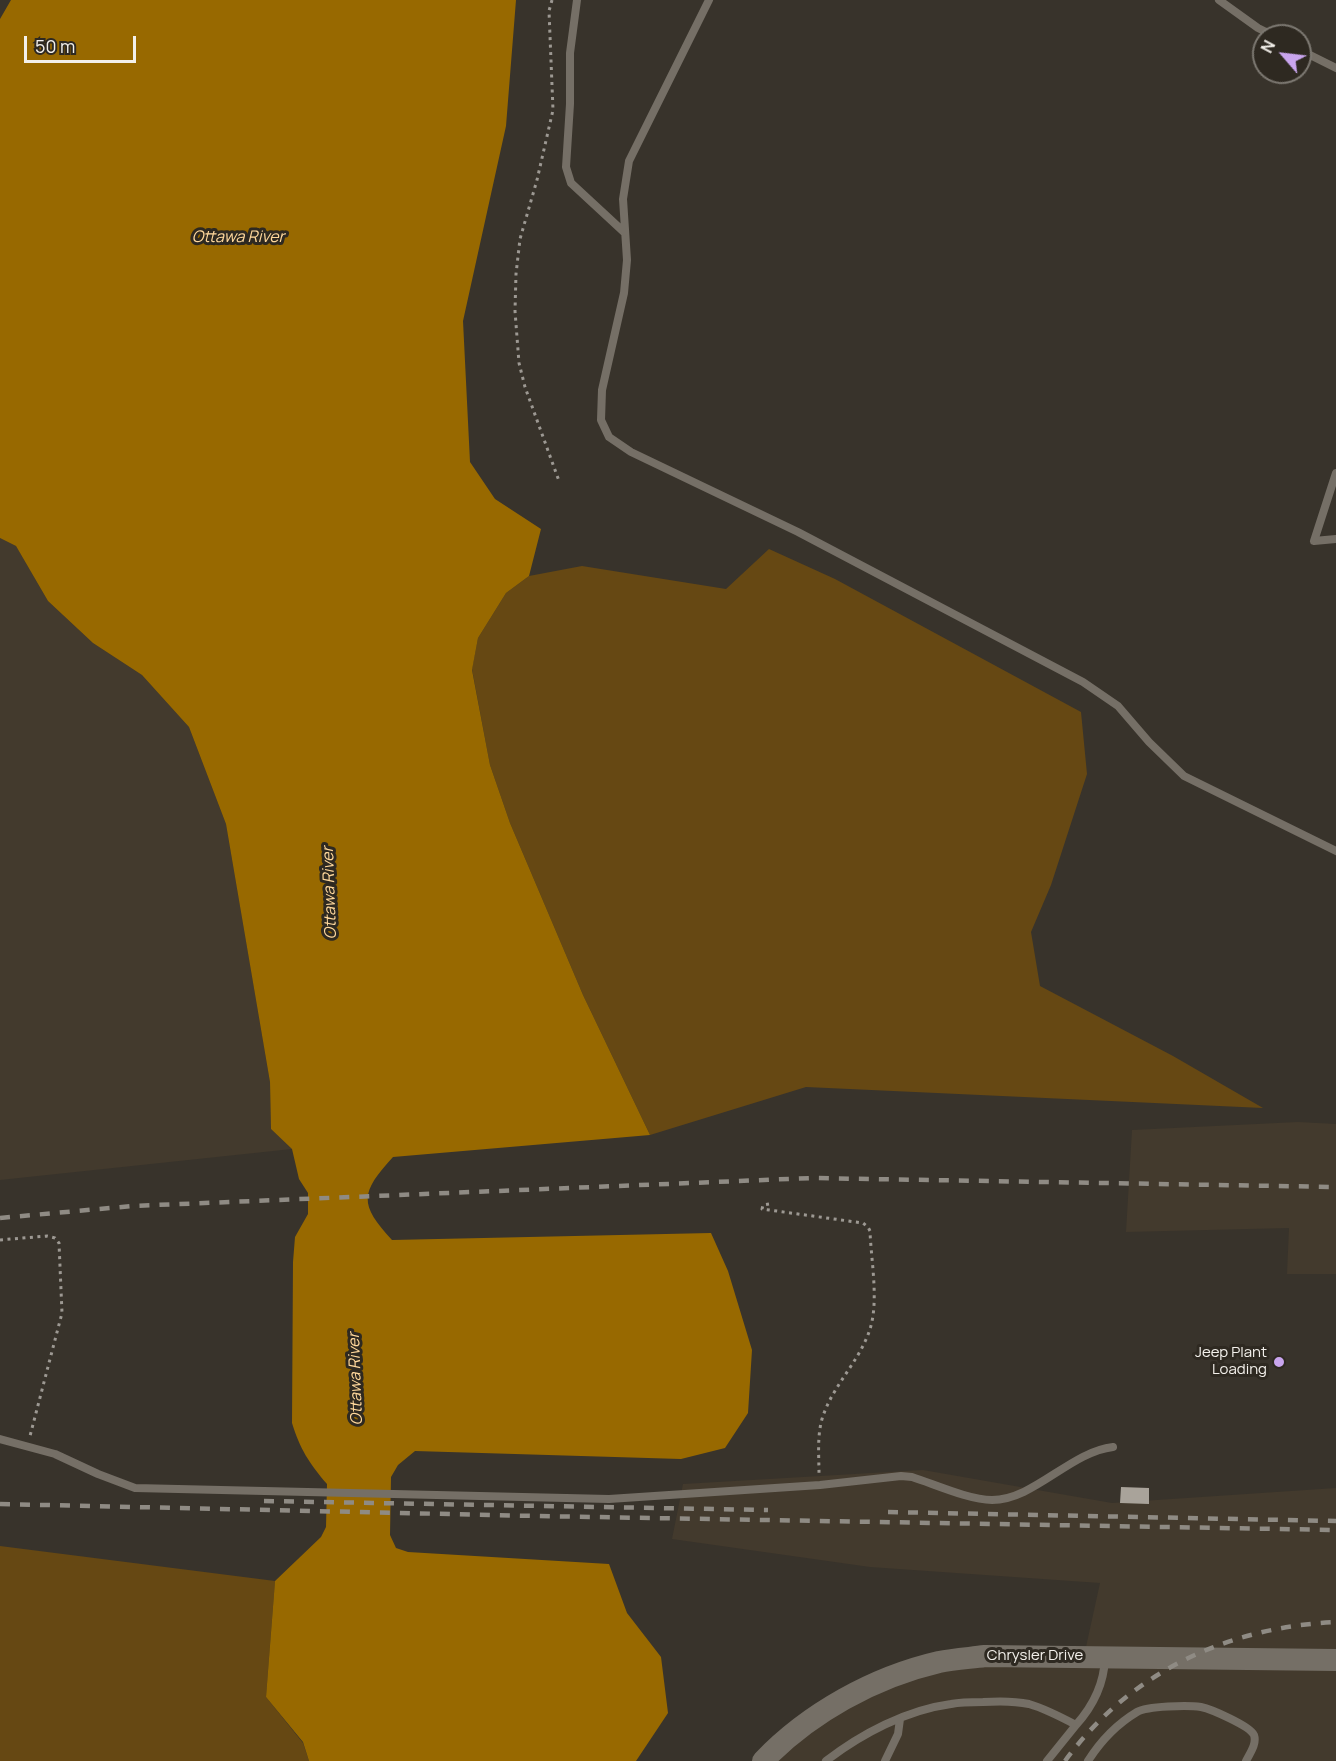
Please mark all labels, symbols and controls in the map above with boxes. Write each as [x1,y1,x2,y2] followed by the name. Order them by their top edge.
[27,24,140,62] scale bar
[1252,24,1312,84] north arrow
[35,34,75,58] text: 50 m
[1255,36,1280,57] text: N
[192,228,284,248] water label: Ottawa River
[319,846,341,940] water label: Ottawa River
[345,1332,367,1426] water label: Ottawa River
[1195,1344,1267,1379] place label: Jeep Plant Loading
[1272,1355,1286,1369] marker: Jeep Plant Loading
[987,1647,1083,1665] street label: Chrysler Drive

